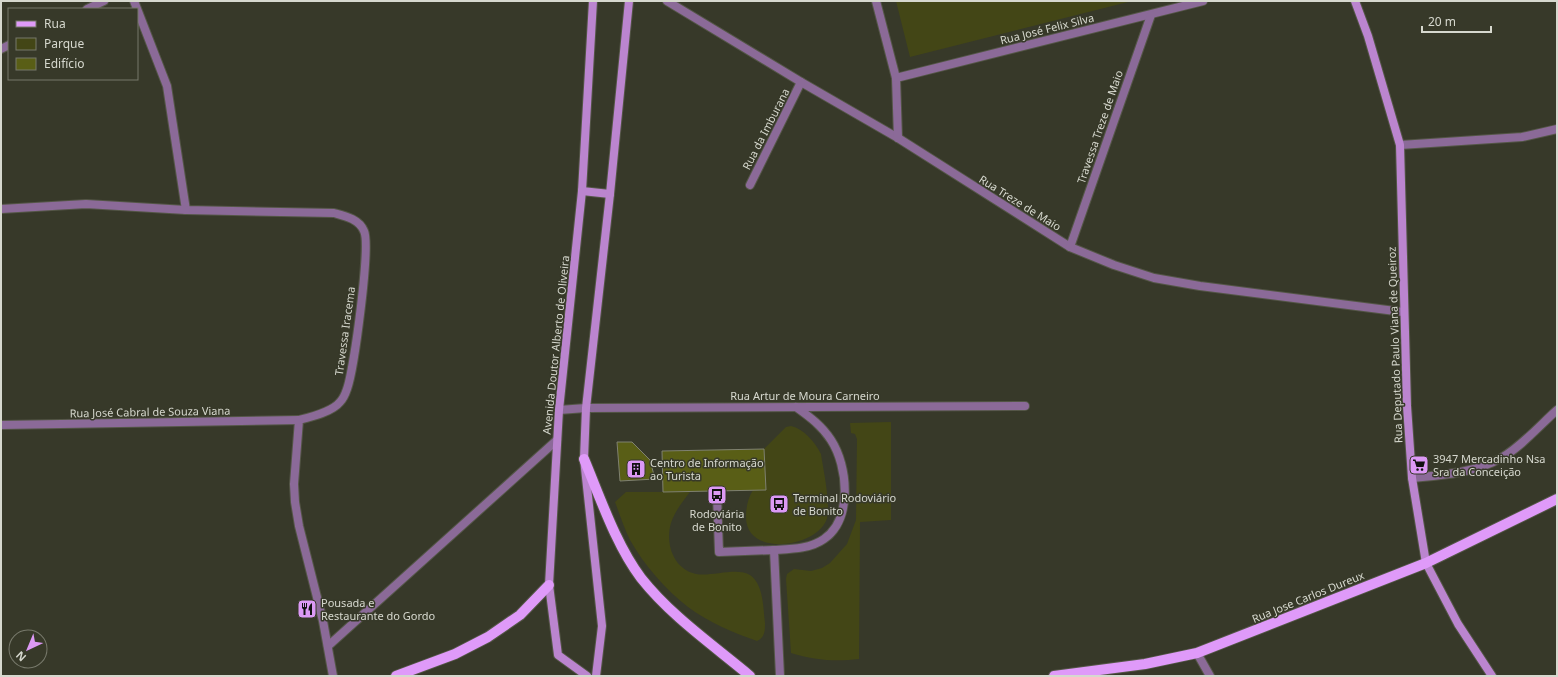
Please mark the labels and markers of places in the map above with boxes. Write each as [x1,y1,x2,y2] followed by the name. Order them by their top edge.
[1433,451,1546,479] place label: 3947 Mercadinho Nsa Sra da Conceição
[1408,454,1430,476] supermarket icon: 3947 Mercadinho Nsa Sra da Conceição
[650,455,764,483] place label: Centro de Informação ao Turista
[625,458,647,480] building icon: Centro de Informação ao Turista
[706,484,728,506] bus stop icon: Rodoviária de Bonito
[793,490,897,518] place label: Terminal Rodoviário de Bonito
[768,493,790,515] bus stop icon: Terminal Rodoviário de Bonito
[690,506,744,534] place label: Rodoviária de Bonito
[321,595,436,623] place label: Pousada e Restaurante do Gordo
[296,598,318,620] restaurant icon: Pousada e Restaurante do Gordo

